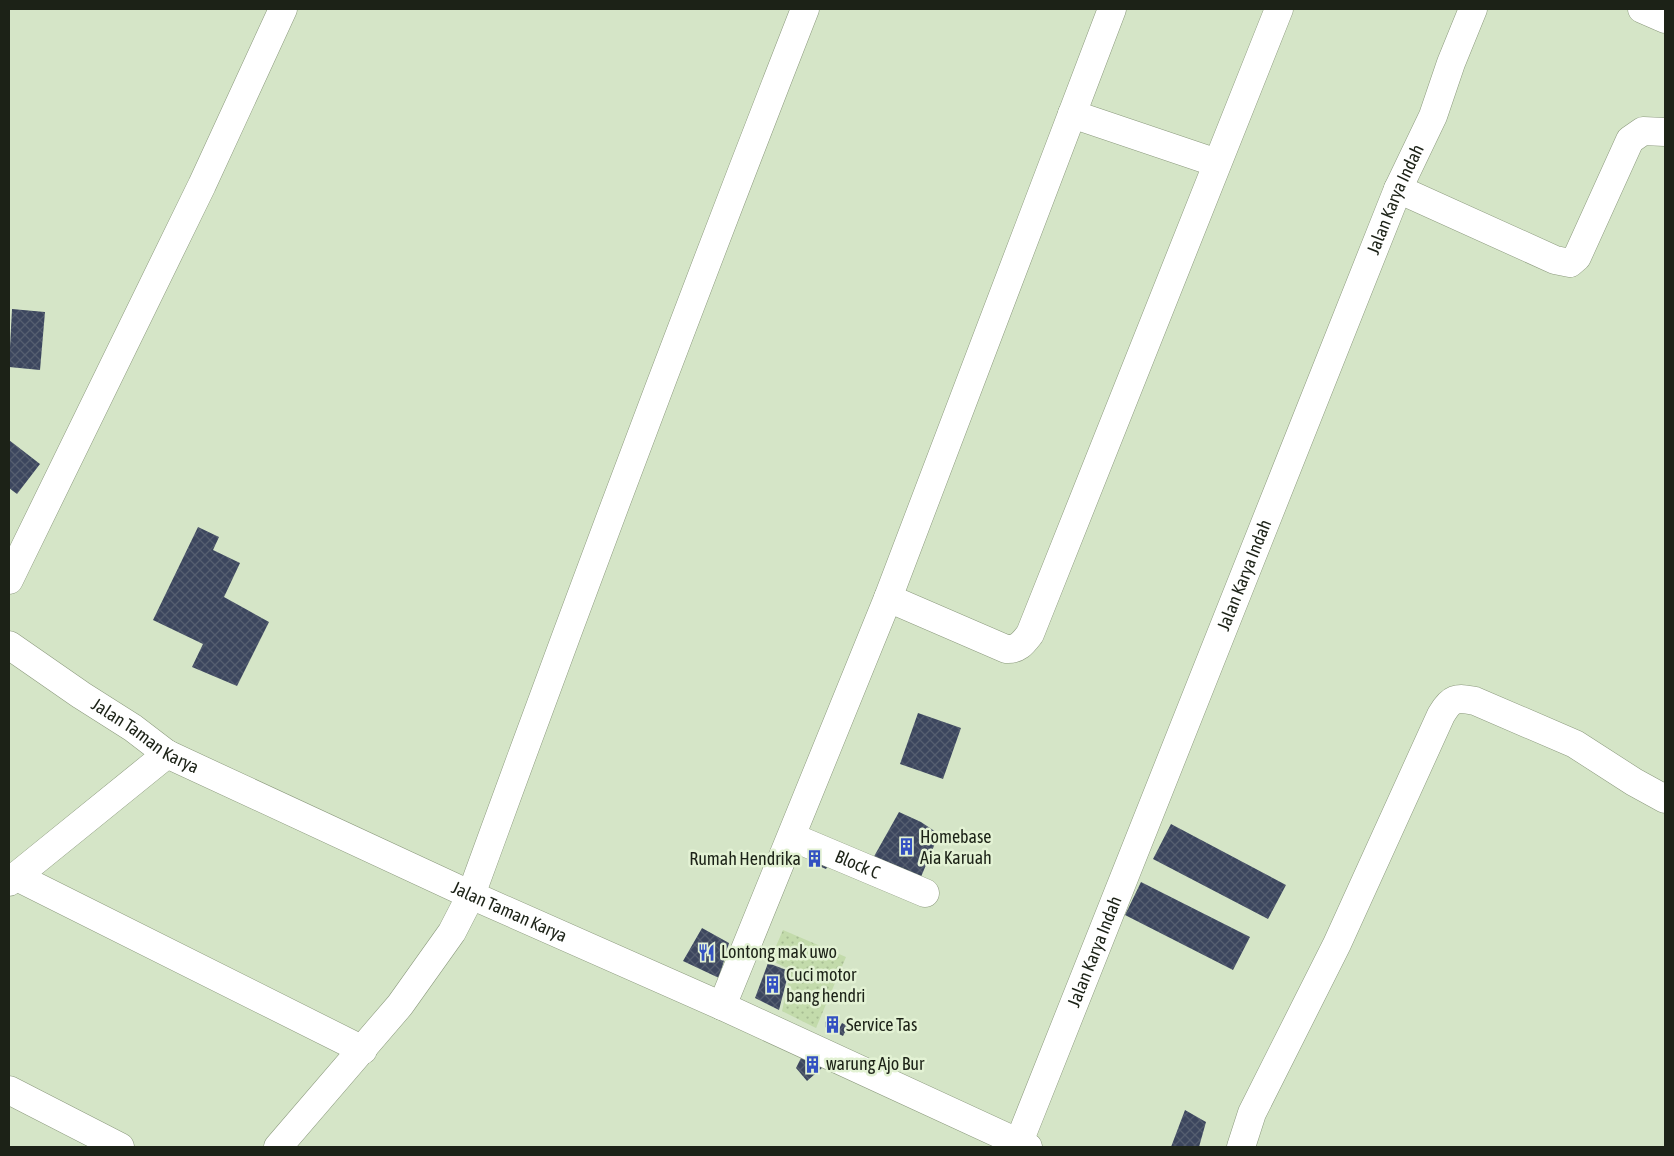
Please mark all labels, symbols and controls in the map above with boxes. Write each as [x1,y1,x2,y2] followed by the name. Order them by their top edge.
[1362,141,1428,257] street label: Jalan Karya Indah
[1212,516,1275,634] street label: Jalan Karya Indah
[88,693,202,777] street label: Jalan Taman Karya
[920,826,992,868] place label: Homebase Aia Karuah
[896,837,916,857] building icon: Homebase Aia Karuah
[832,845,883,883] street label: Block C
[689,848,801,869] place label: Rumah Hendrika
[805,849,825,869] building icon: Rumah Hendrika
[449,877,570,946] street label: Jalan Taman Karya
[1063,893,1126,1010] street label: Jalan Karya Indah
[721,941,837,962] place label: Lontong mak uwo
[697,942,717,962] restaurant icon: Lontong mak uwo
[786,964,865,1006] place label: Cuci motor bang hendri
[762,975,782,995] building icon: Cuci motor bang hendri
[846,1014,917,1035] place label: Service Tas
[822,1015,842,1035] building icon: Service Tas
[826,1053,925,1074] place label: warung Ajo Bur
[802,1054,822,1074] building icon: warung Ajo Bur

